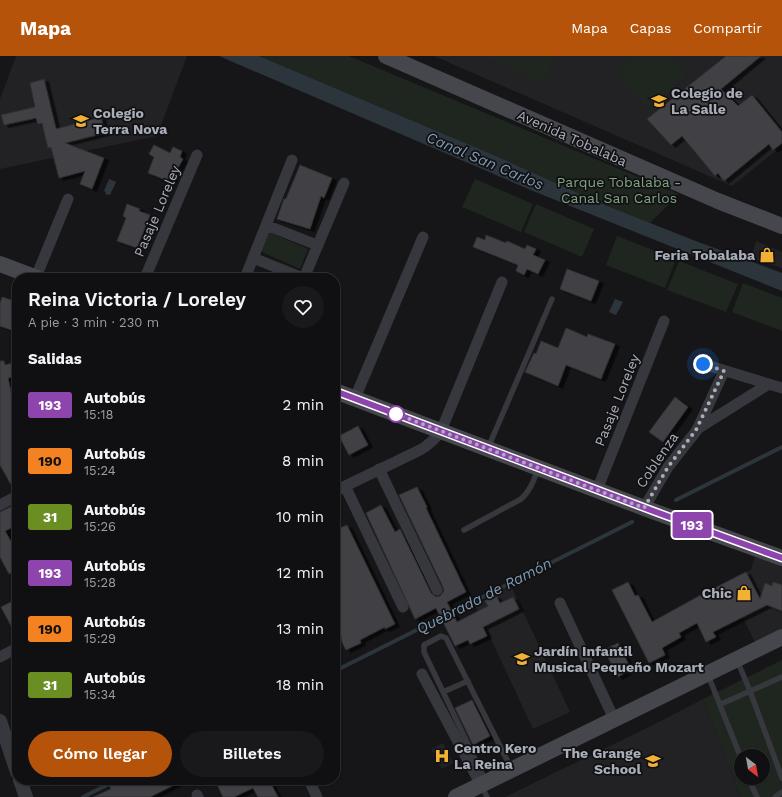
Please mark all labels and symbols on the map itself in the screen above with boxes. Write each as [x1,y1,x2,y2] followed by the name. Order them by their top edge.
[671,85,743,117] place label: Colegio de La Salle
[650,92,668,110] school or university icon: Colegio de La Salle
[93,105,168,137] place label: Colegio Terra Nova
[515,107,629,169] street label: Avenida Tobalaba
[72,112,90,130] school or university icon: Colegio Terra Nova
[424,128,547,194] water label: Canal San Carlos
[131,162,184,259] street label: Pasaje Loreley
[557,174,681,206] park label: Parque Tobalaba - Canal San Carlos
[758,246,776,264] shop icon: Feria Tobalaba
[655,247,756,263] place label: Feria Tobalaba
[591,351,643,448] street label: Pasaje Loreley
[693,354,713,374] your location
[387,405,405,423] unlabelled marker
[633,429,681,491] street label: Coblenza
[669,512,715,538] line badge: 193
[413,554,555,638] water label: Quebrada de Ramón
[735,584,753,602] shop icon: Chic
[702,585,732,601] place label: Chic
[534,643,704,675] place label: Jardín Infantil Musical Pequeño Mozart
[513,650,531,668] school or university icon: Jardín Infantil Musical Pequeño Mozart
[454,740,536,772] place label: Centro Kero La Reina
[562,745,641,777] place label: The Grange School
[433,747,451,765] hospital icon: Centro Kero La Reina
[734,749,770,785] north arrow
[644,752,662,770] school or university icon: The Grange School

